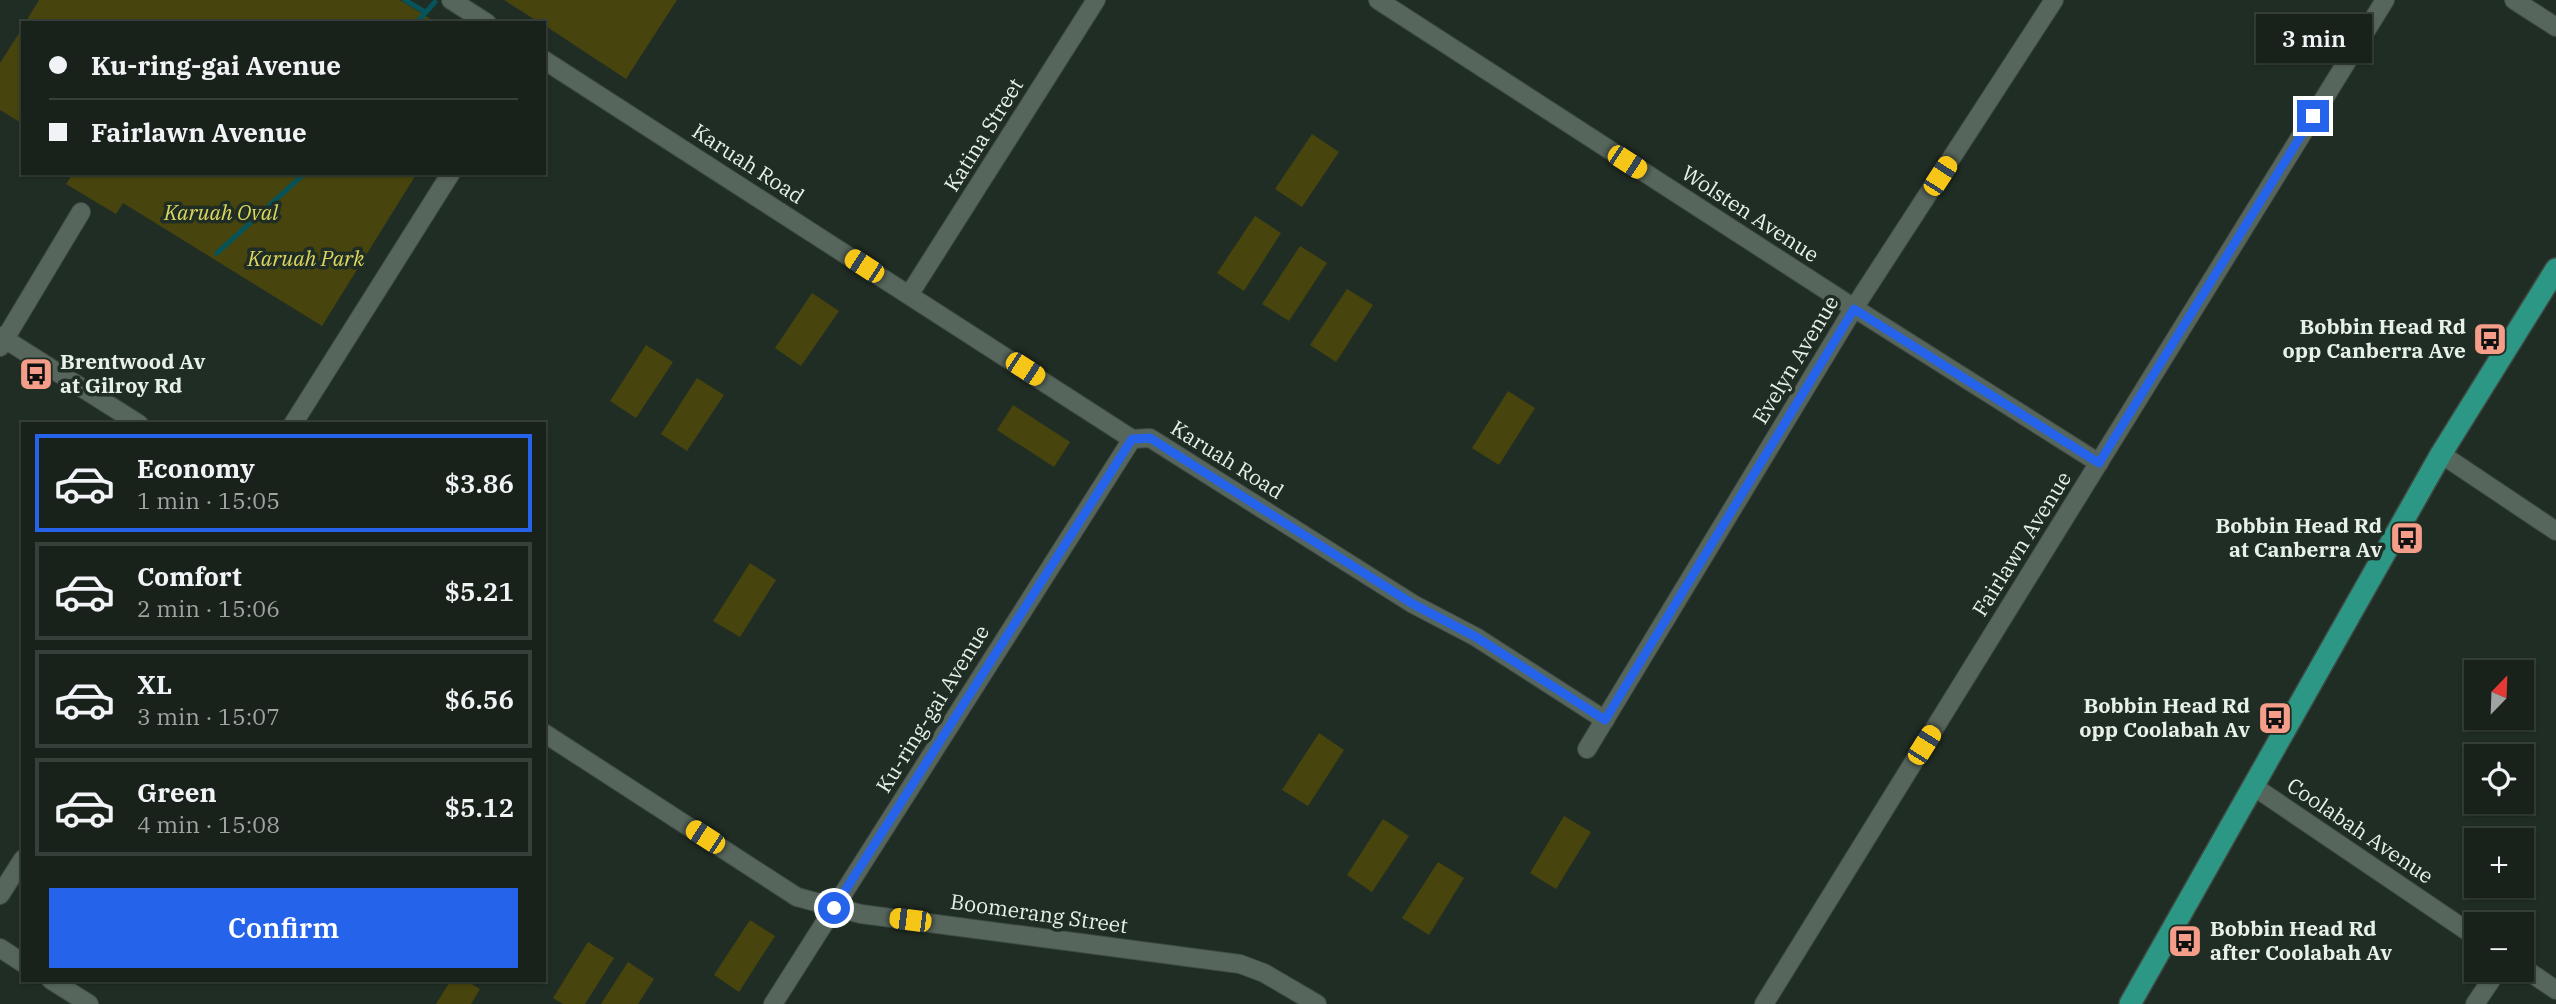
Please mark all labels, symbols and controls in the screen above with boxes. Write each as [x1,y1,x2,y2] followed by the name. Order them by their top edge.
[2255,15,2371,64] callout: 3 min
[2282,23,2346,53] text: 3 min
[91,48,341,82] text: Ku-ring-gai Avenue
[937,73,1029,196] street label: Katina Street
[2297,100,2329,132] route end
[91,115,307,149] text: Fairlawn Avenue
[687,116,810,210] street label: Karuah Road
[1604,142,1651,182] car
[1920,153,1961,199] car
[1676,158,1825,268] street label: Wolsten Avenue
[163,198,279,226] park label: Karuah Oval
[247,244,365,272] park label: Karuah Park
[841,246,888,286] car
[1746,290,1845,429] street label: Evelyn Avenue
[2282,312,2466,364] place label: Bobbin Head Rd opp Canberra Ave
[2471,320,2509,358] bus stop icon: Bobbin Head Rd opp Canberra Ave
[60,347,205,399] place label: Brentwood Av at Gilroy Rd
[1002,349,1049,389] car
[17,355,55,393] bus stop icon: Brentwood Av at Gilroy Rd
[1166,413,1290,505] street label: Karuah Road
[137,451,255,485] text: Economy
[53,452,116,515] icon: car
[445,466,514,500] text: $3.86
[1965,466,2077,621] street label: Fairlawn Avenue
[137,485,280,515] text: 1 min · 15:05
[2215,511,2382,563] place label: Bobbin Head Rd at Canberra Av
[2388,519,2426,557] bus stop icon: Bobbin Head Rd at Canberra Av
[137,559,242,593] text: Comfort
[53,560,116,623] icon: car
[445,574,514,608] text: $5.21
[137,593,280,623] text: 2 min · 15:06
[869,619,995,798] street label: Ku-ring-gai Avenue
[2464,660,2534,730] north arrow
[2464,660,2534,982] map controls
[137,667,172,701] text: XL
[53,668,116,731] icon: car
[445,682,514,716] text: $6.56
[2079,691,2250,743] place label: Bobbin Head Rd opp Coolabah Av
[2256,699,2294,737] bus stop icon: Bobbin Head Rd opp Coolabah Av
[137,701,280,731] text: 3 min · 15:07
[1904,722,1945,768] car
[2464,744,2534,814] button: locate
[2282,771,2439,890] street label: Coolabah Avenue
[137,775,217,809] text: Green
[53,776,116,839] icon: car
[445,790,514,824] text: $5.12
[137,809,280,839] text: 4 min · 15:08
[682,817,729,857] car
[2464,828,2534,898] button: +
[949,887,1130,939] street label: Boomerang Street
[49,888,518,968] button: Confirm
[818,892,850,924] route start
[888,907,933,933] car
[2464,912,2534,982] button: −
[2210,914,2392,966] place label: Bobbin Head Rd after Coolabah Av
[2166,922,2204,960] bus stop icon: Bobbin Head Rd after Coolabah Av

